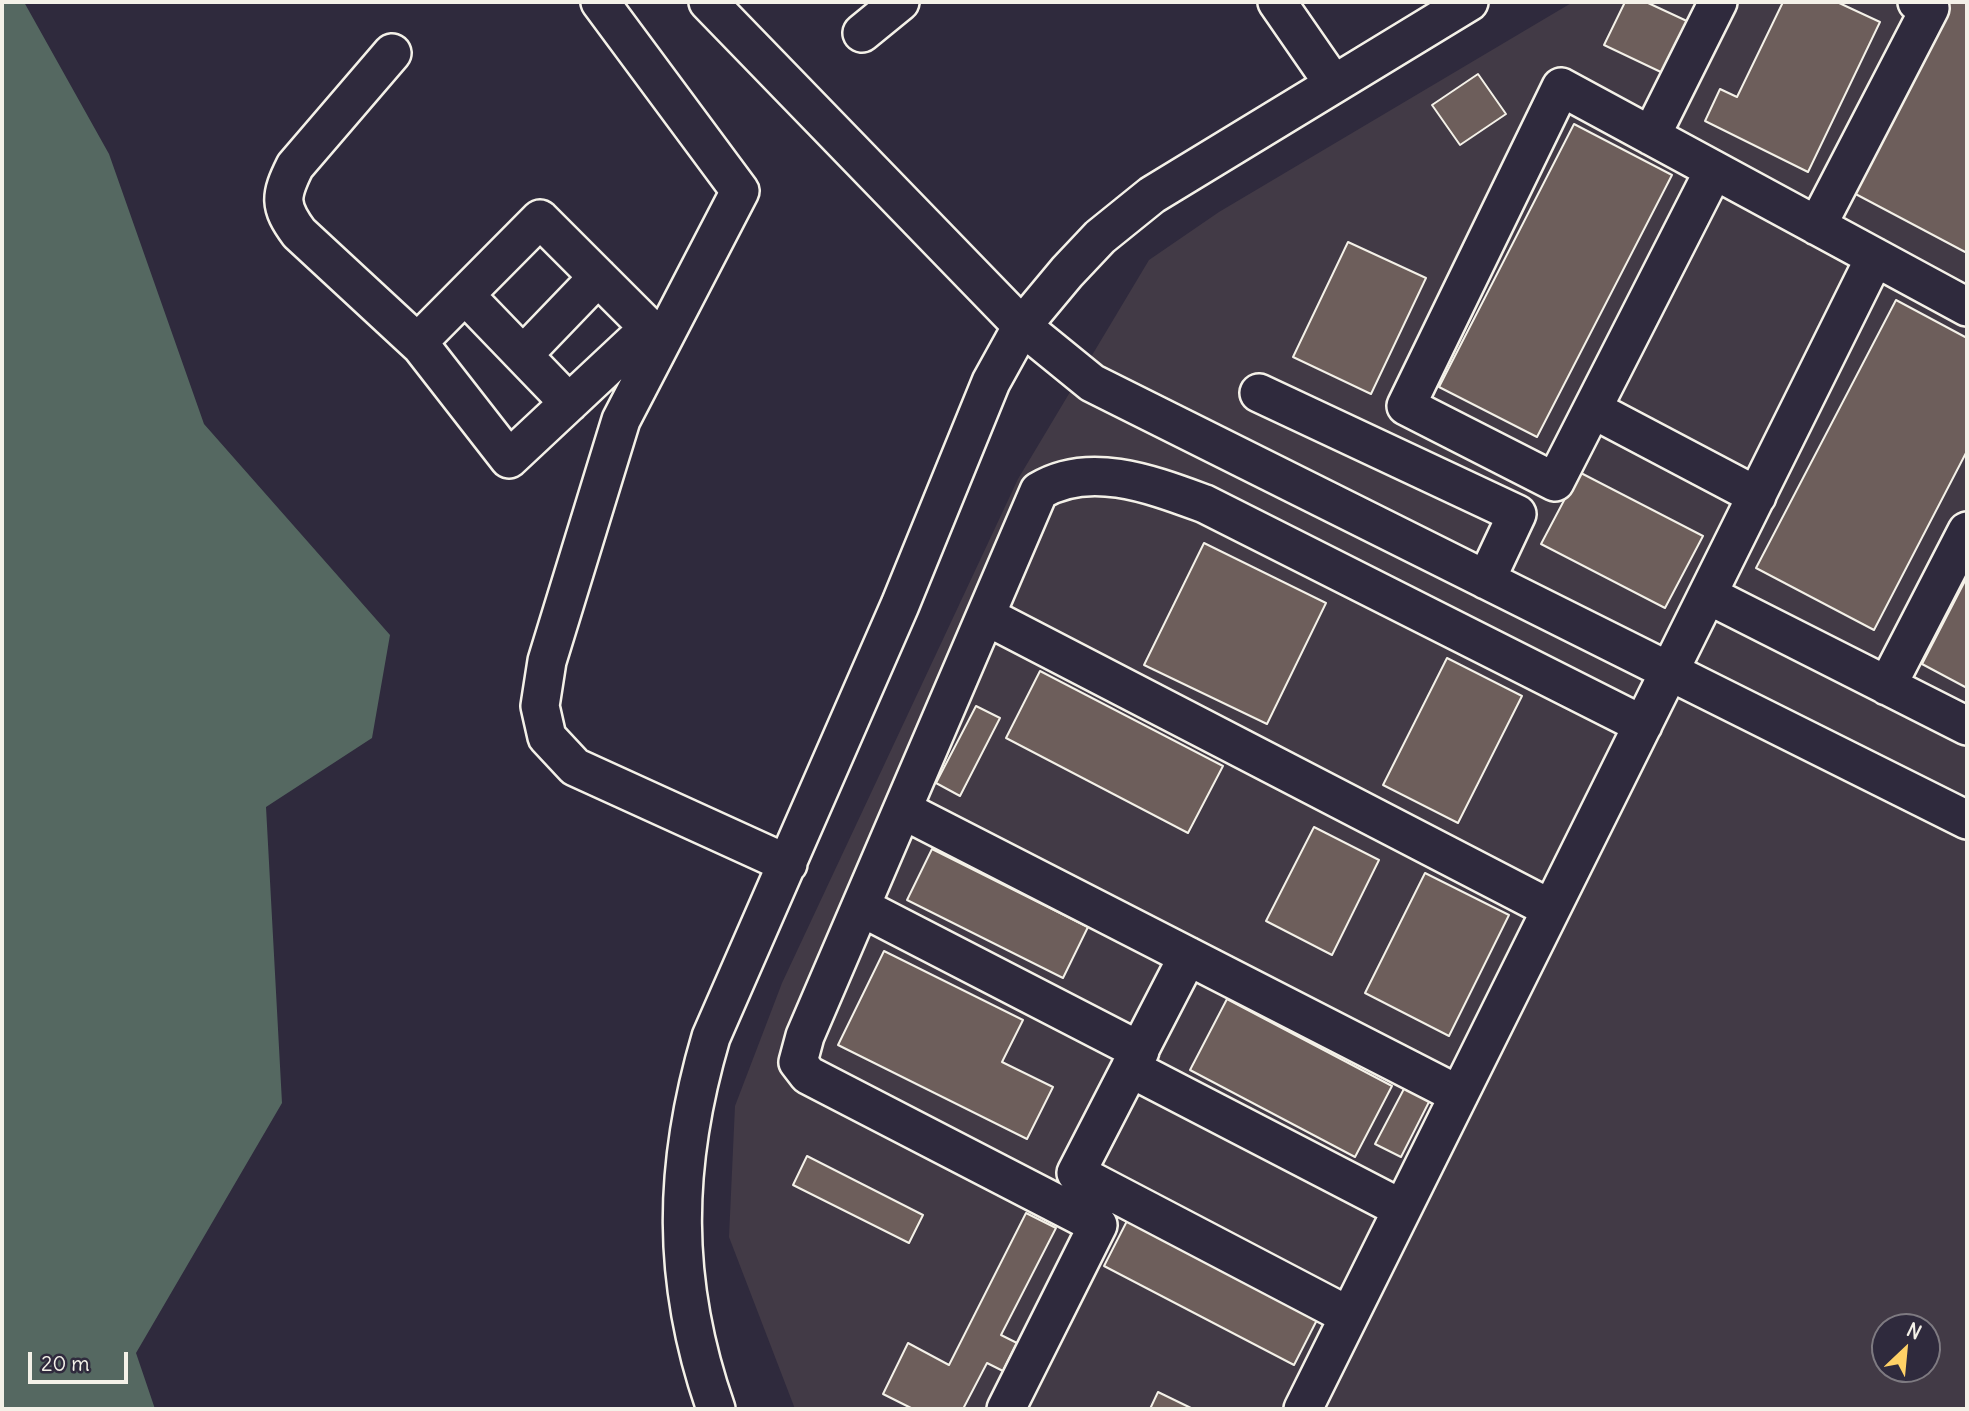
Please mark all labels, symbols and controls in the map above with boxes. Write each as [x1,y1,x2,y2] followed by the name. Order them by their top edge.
[1871,1313,1941,1383] north arrow
[1903,1317,1925,1345] text: N
[32,1338,131,1382] scale bar
[41,1350,90,1377] text: 20 m

